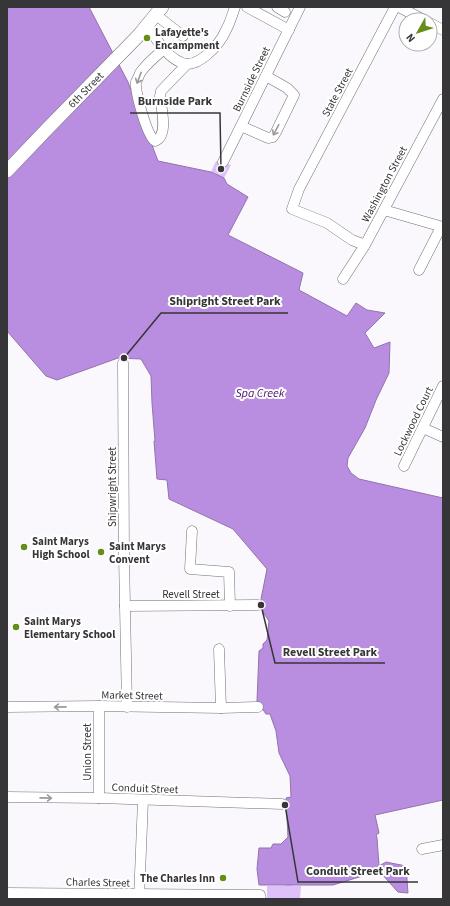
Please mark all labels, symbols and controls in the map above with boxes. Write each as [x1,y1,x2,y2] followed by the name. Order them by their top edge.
[398,12,438,52] north arrow
[155,25,220,53] place label: Lafayette's Encampment
[402,30,419,46] text: N
[142,33,152,43] marker: Lafayette's Encampment
[229,44,274,114] street label: Burnside Street
[318,65,357,119] street label: State Street
[65,69,107,111] street label: 6th Street
[135,72,142,84] one-way arrow
[130,89,220,113] callout: Burnside Park
[138,93,213,110] text: Burnside Park
[272,124,280,136] one-way arrow
[358,143,411,225] street label: Washington Street
[161,289,288,313] callout: Shipright Street Park
[169,293,281,310] text: Shipright Street Park
[390,384,437,458] street label: Lockwood Court
[235,385,285,402] water label: Spa Creek
[105,447,120,527] street label: Shipwright Street
[32,534,91,562] place label: Saint Marys High School
[109,539,166,567] place label: Saint Marys Convent
[19,542,29,552] marker: Saint Marys High School
[96,547,106,557] marker: Saint Marys Convent
[162,587,220,602] street label: Revell Street
[24,614,116,642] place label: Saint Marys Elementary School
[11,622,21,632] marker: Saint Marys Elementary School
[275,639,385,663] callout: Revell Street Park
[283,644,378,661] text: Revell Street Park
[101,687,163,704] street label: Market Street
[54,703,67,711] one-way arrow
[80,723,95,781] street label: Union Street
[111,780,179,797] street label: Conduit Street
[39,794,52,802] one-way arrow
[298,858,418,882] callout: Conduit Street Park
[306,863,410,880] text: Conduit Street Park
[140,871,215,886] place label: The Charles Inn
[218,873,228,883] marker: The Charles Inn
[66,874,131,891] street label: Charles Street

